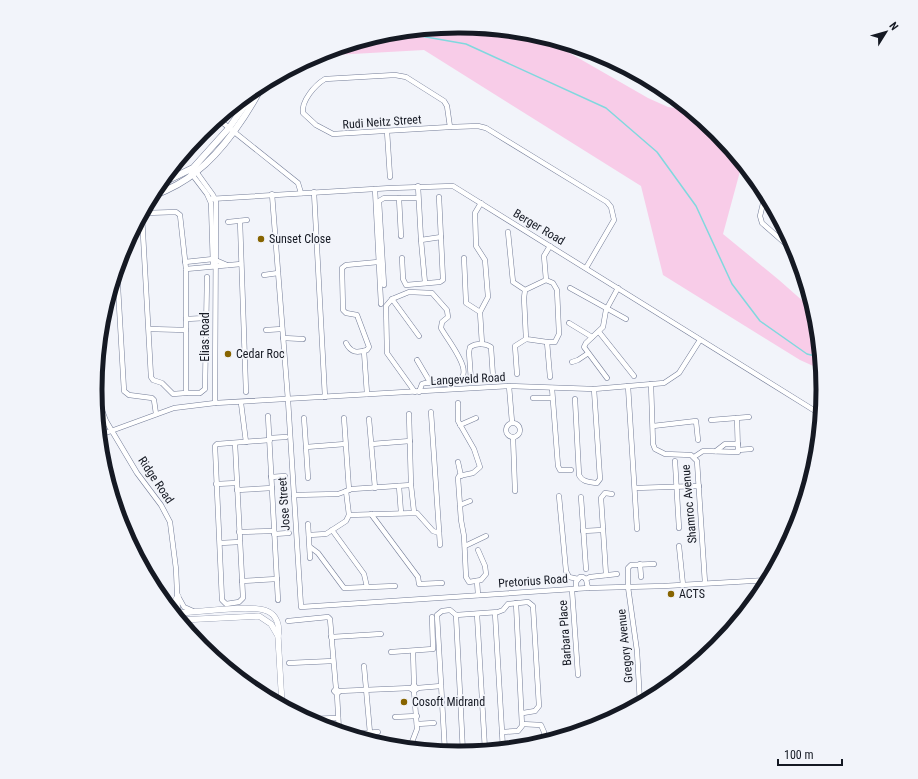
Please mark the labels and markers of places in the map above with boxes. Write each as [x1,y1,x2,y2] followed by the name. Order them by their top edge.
[269,232,331,246] place label: Sunset Close
[256,234,266,244] marker: Sunset Close
[236,347,285,361] place label: Cedar Roc
[223,349,233,359] marker: Cedar Roc
[679,587,705,601] place label: ACTS
[666,589,676,599] marker: ACTS
[412,695,485,709] place label: Cosoft Midrand
[399,697,409,707] marker: Cosoft Midrand

